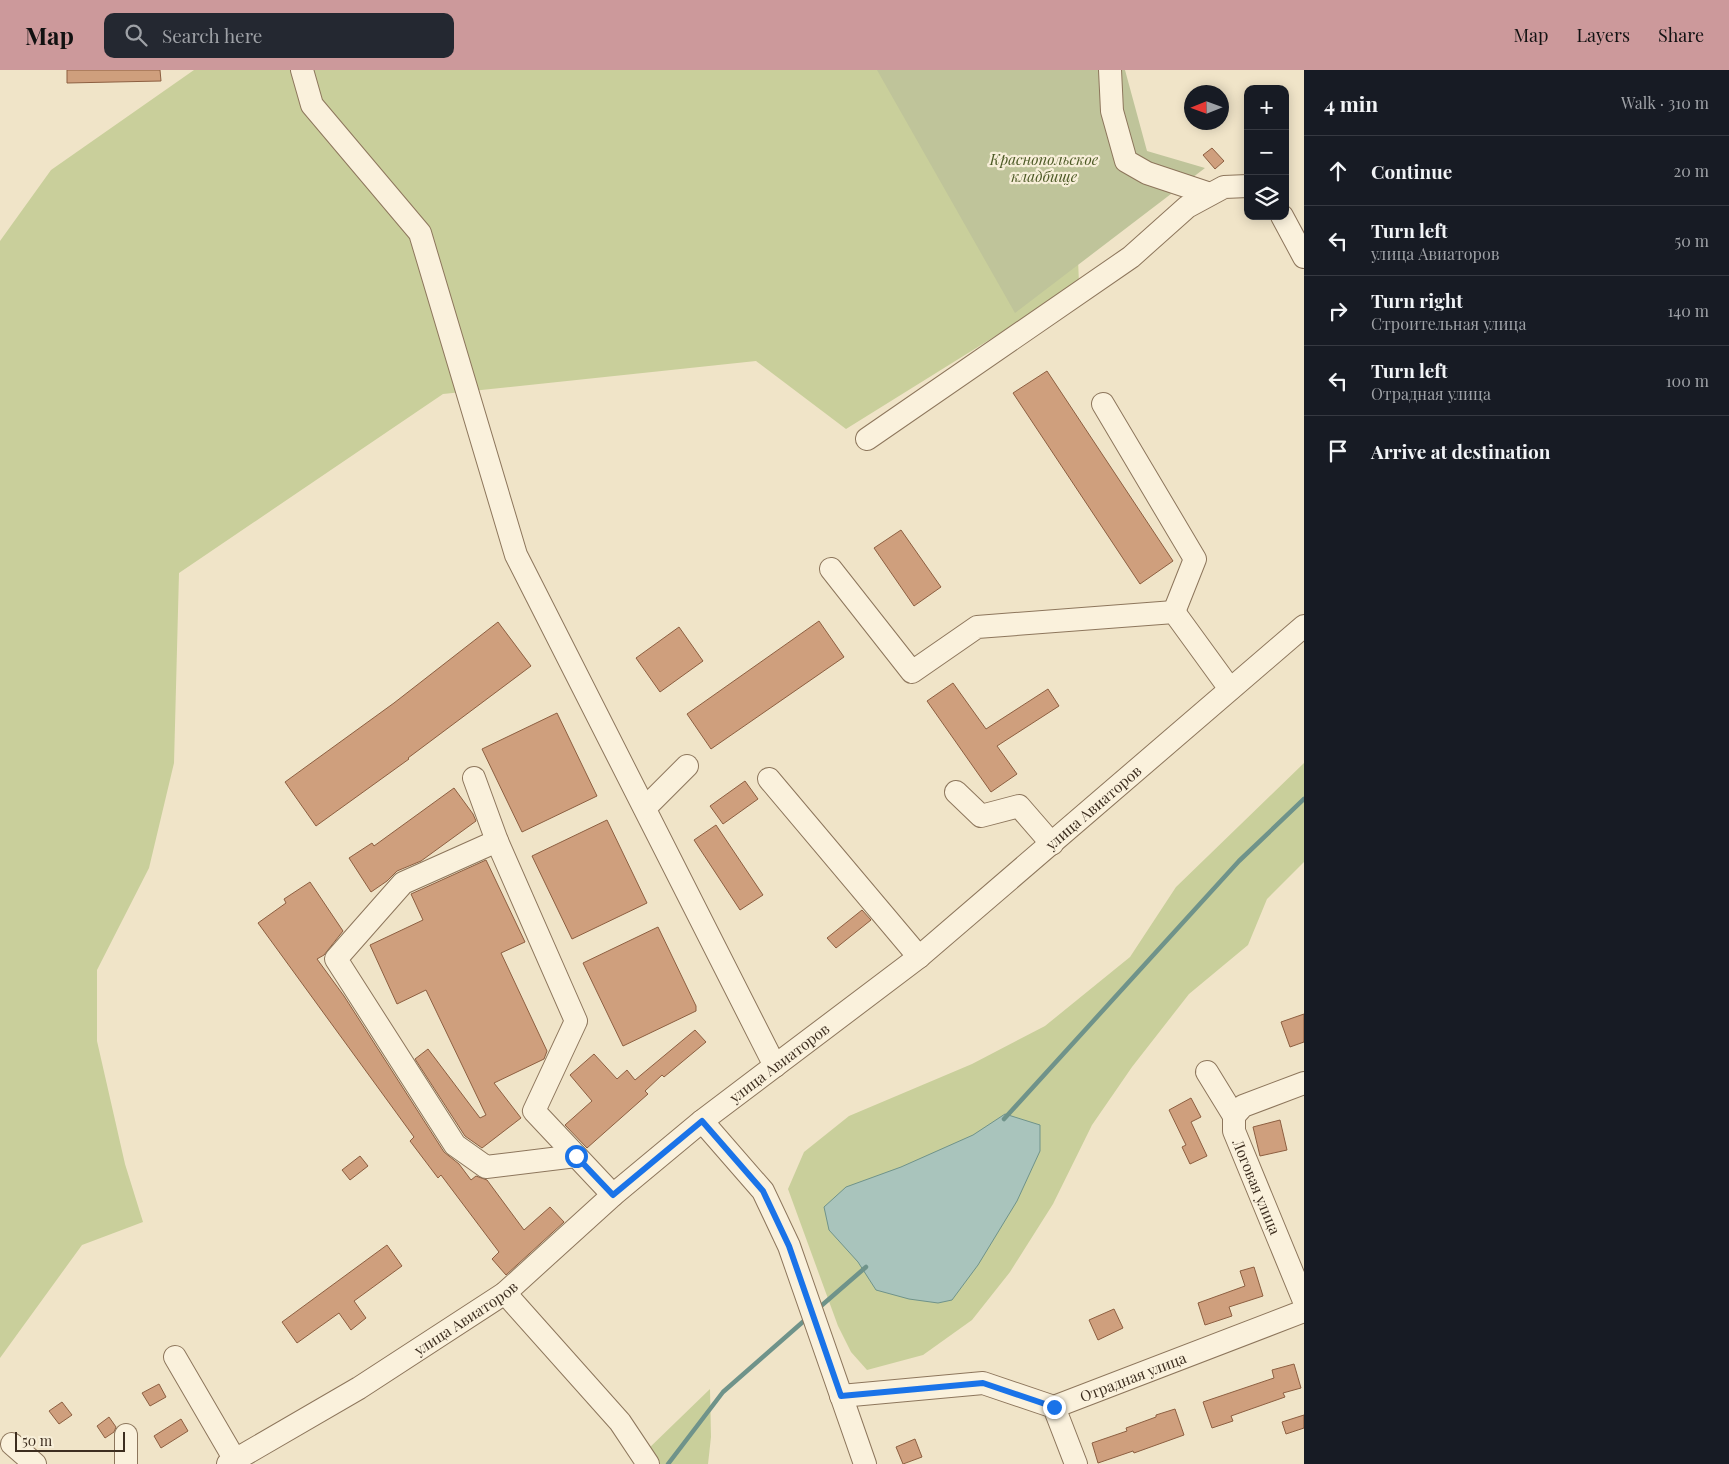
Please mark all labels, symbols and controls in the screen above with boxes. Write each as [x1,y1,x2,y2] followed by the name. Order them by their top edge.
[104,13,454,58] search box
[25,19,74,51] text: Map
[122,21,150,49] icon: search
[162,22,262,48] text: Search here
[1513,23,1548,47] text: Map
[1576,23,1630,47] text: Layers
[1658,23,1704,47] text: Share
[1184,85,1229,130] north arrow
[1244,85,1289,220] map controls
[1244,85,1289,130] button: +
[1324,89,1378,117] text: 4 min
[1621,92,1709,113] text: Walk · 310 m
[1244,130,1289,175] button: −
[989,149,1099,186] park label: Краснопольское кладбище
[1324,157,1352,185] icon: ahead
[1371,158,1452,184] text: Continue
[1674,160,1709,181] text: 20 m
[1244,175,1289,220] button: layers
[1371,217,1448,243] text: Turn left
[1324,227,1352,255] icon: left
[1675,230,1709,251] text: 50 m
[1371,243,1499,264] text: улица Авиаторов
[1371,287,1463,313] text: Turn right
[1324,297,1352,325] icon: right
[1667,300,1709,321] text: 140 m
[1371,313,1526,334] text: Строительная улица
[1371,357,1448,383] text: Turn left
[1324,367,1352,395] icon: left
[1666,370,1709,391] text: 100 m
[1371,383,1491,404] text: Отрадная улица
[1324,437,1352,465] icon: arrive
[1371,438,1551,464] text: Arrive at destination
[1040,760,1145,855] street label: улица Авиаторов
[724,1018,833,1108] street label: улица Авиаторов
[1228,1135,1286,1238] street label: Логовая улица
[565,1145,588,1168] route start
[409,1276,522,1360] street label: улица Авиаторов
[1077,1347,1189,1406] street label: Отрадная улица
[1043,1396,1066,1419] route end
[15,1429,125,1452] scale bar
[22,1431,52,1450] text: 50 m

